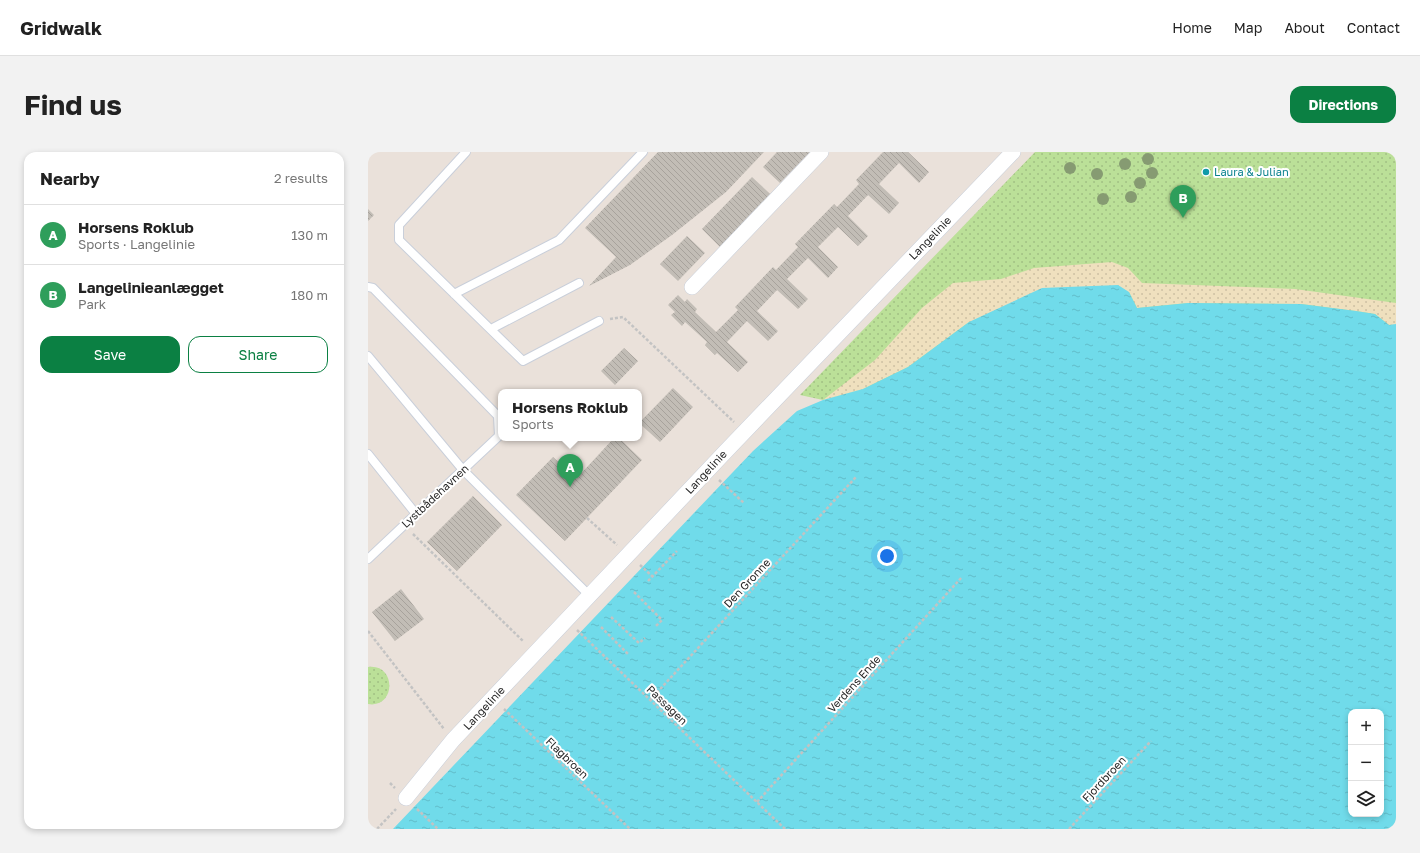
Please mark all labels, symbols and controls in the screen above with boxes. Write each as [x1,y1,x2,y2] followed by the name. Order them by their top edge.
[20,16,102,39] text: Gridwalk
[1172,19,1212,36] text: Home
[1234,19,1262,36] text: Map
[1284,19,1325,36] text: About
[1347,19,1400,36] text: Contact
[1290,86,1396,123] button: Directions
[24,88,122,121] text: Find us
[1214,165,1289,178] place label: Laura & Julian
[1201,167,1211,177] marker: Laura & Julian
[40,168,100,189] text: Nearby
[274,170,328,186] text: 2 results
[1170,185,1196,218] pin: B
[906,213,953,262] street label: Langelinie
[78,218,194,236] text: Horsens Roklub
[48,227,58,243] text: A
[291,227,328,243] text: 130 m
[78,236,195,252] text: Sports · Langelinie
[78,278,224,296] text: Langelinieanlægget
[48,287,58,303] text: B
[291,287,328,303] text: 180 m
[78,296,106,312] text: Park
[40,336,180,373] button: Save
[188,336,328,373] button: Share
[498,389,642,441] popup
[512,398,628,416] text: Horsens Roklub
[512,416,554,432] text: Sports
[682,447,729,496] street label: Langelinie
[557,454,583,487] pin: A
[399,461,471,530] street label: Lystbådehavnen
[877,546,897,566] your location
[721,556,773,610] street label: Den Gronne
[825,652,883,715] street label: Verdens Ende
[644,682,690,727] street label: Passagen
[460,683,507,732] street label: Langelinie
[1348,709,1384,817] map controls
[1348,709,1384,745] button: +
[543,734,591,781] street label: Flagbroen
[1348,745,1384,781] button: −
[1079,753,1128,804] street label: Fjordbroen
[1348,781,1384,817] button: layers

